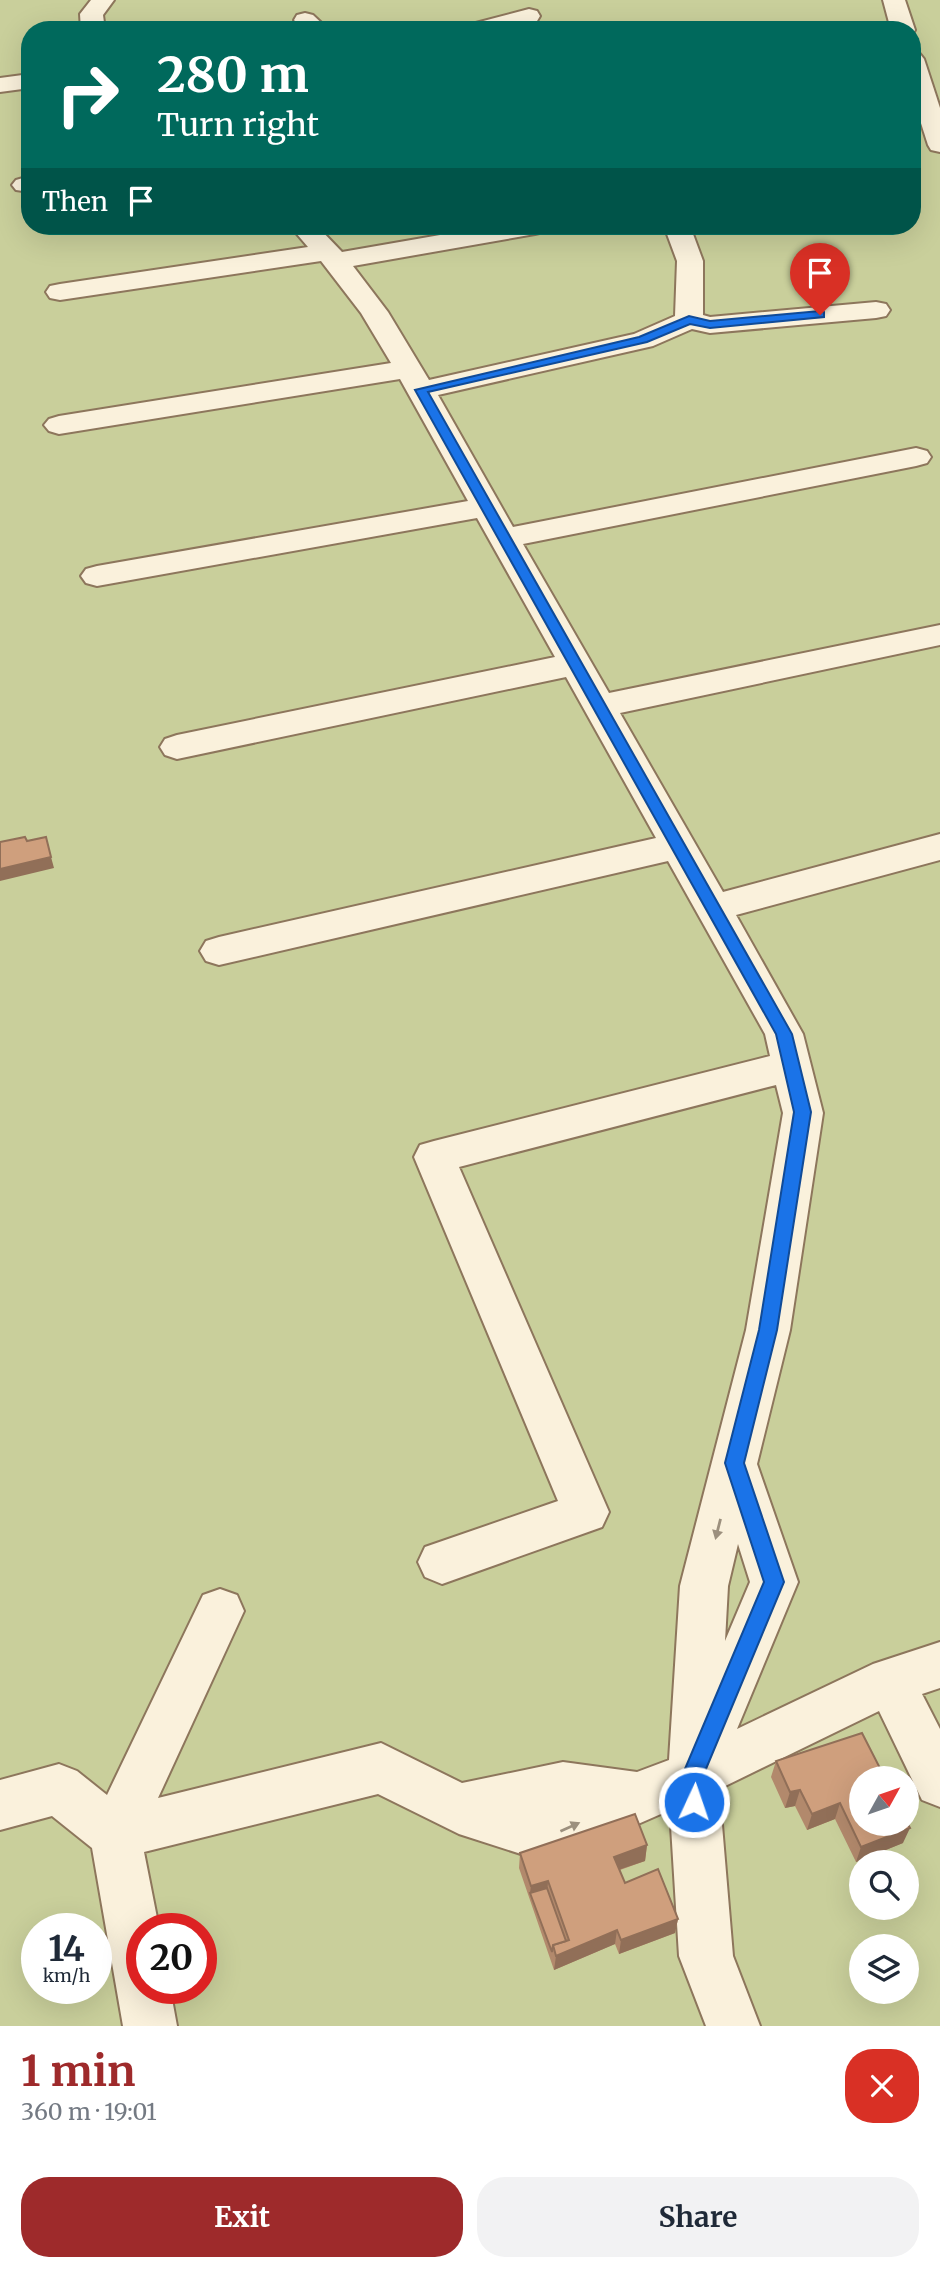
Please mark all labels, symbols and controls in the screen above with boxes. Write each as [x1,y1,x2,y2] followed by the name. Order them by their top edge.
[157,44,309,105] text: 280 m
[42,49,133,140] icon: right
[157,105,319,145] text: Turn right
[122,182,160,220] icon: arrive
[42,185,108,218] text: Then
[790,243,850,315] pin
[801,254,839,292] icon: arrive
[712,1518,723,1540] one-way arrow
[657,1765,731,1839] position arrow
[849,1766,919,1836] north arrow
[849,1766,919,2004] map controls
[560,1821,580,1833] one-way arrow
[849,1850,919,1920] button: search
[126,1913,217,2004] speed limit sign: 20
[48,1927,85,1971] text: 14
[849,1934,919,2004] button: layers
[43,1964,90,1987] text: km/h
[21,2045,135,2097] text: 1 min
[845,2049,919,2123] button: close
[21,2097,157,2126] text: 360 m · 19:01
[21,2177,463,2257] button: Exit
[477,2177,919,2257] button: Share

